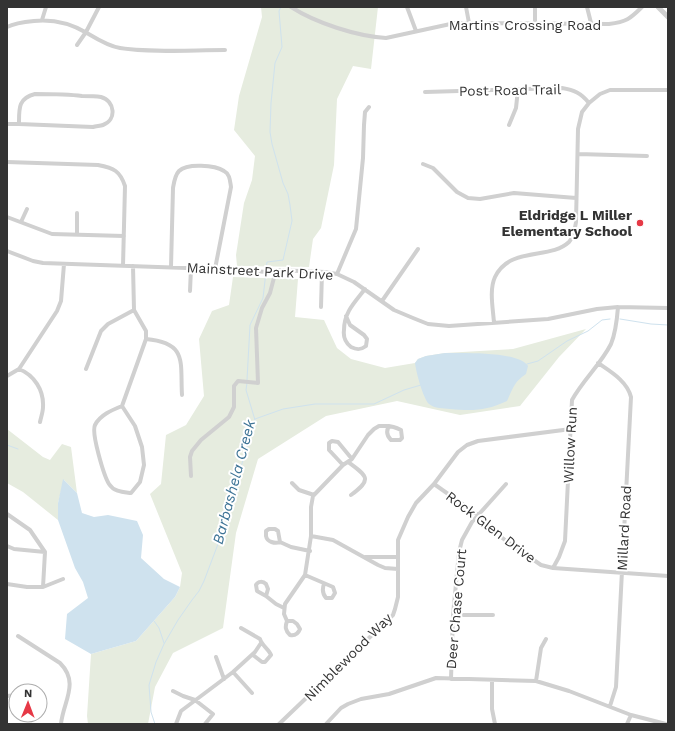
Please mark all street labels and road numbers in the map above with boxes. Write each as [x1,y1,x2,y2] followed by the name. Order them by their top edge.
[449,17,601,33] street label: Martins Crossing Road
[459,81,562,99] street label: Post Road Trail
[186,259,334,283] street label: Mainstreet Park Drive
[560,406,580,484] street label: Willow Run
[614,485,634,571] street label: Millard Road
[443,488,539,566] street label: Rock Glen Drive
[443,548,469,670] street label: Deer Chase Court
[301,609,396,704] street label: Nimblewood Way

